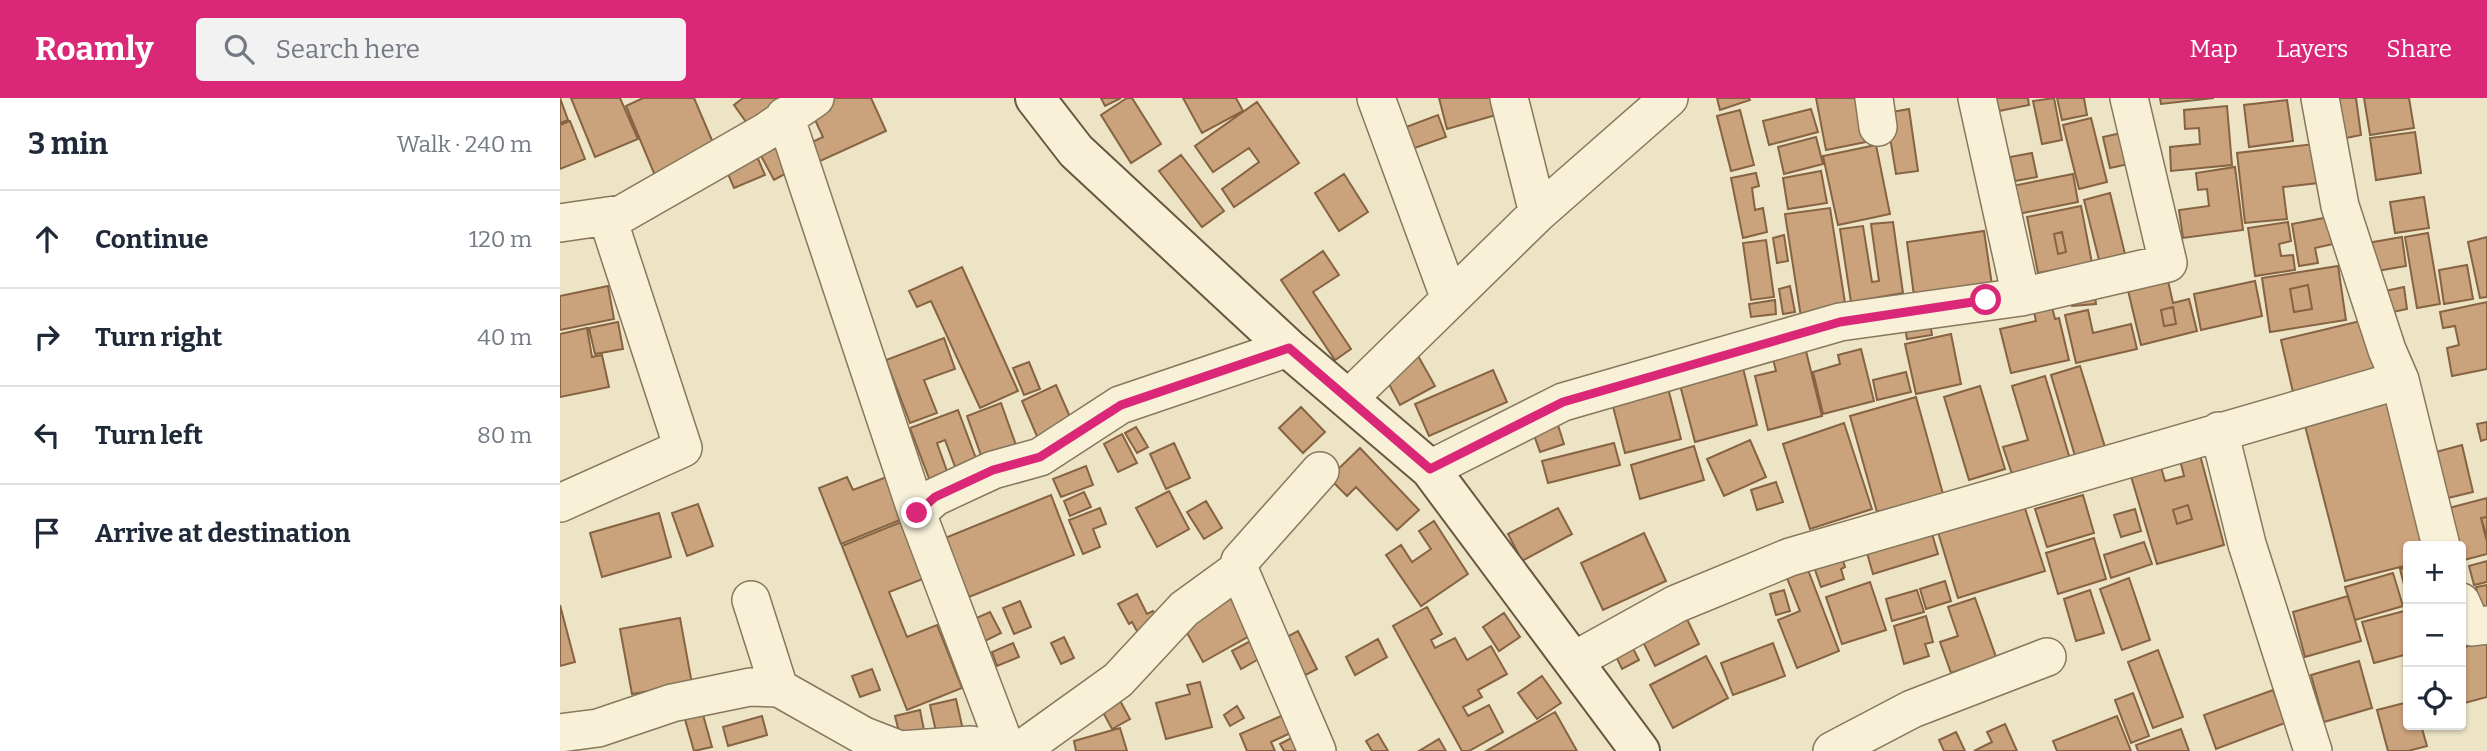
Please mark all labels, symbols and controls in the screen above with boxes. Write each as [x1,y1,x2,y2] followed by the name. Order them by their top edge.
[196,18,686,81] search box
[35,29,154,69] text: Roamly
[220,30,258,68] icon: search
[276,34,420,65] text: Search here
[2190,35,2238,63] text: Map
[2276,35,2348,63] text: Layers
[2386,35,2452,63] text: Share
[28,126,108,162] text: 3 min
[397,130,532,158] text: Walk · 240 m
[28,220,66,258] icon: ahead
[95,224,209,255] text: Continue
[469,225,532,253] text: 120 m
[1970,284,2001,315] route start
[28,318,66,356] icon: right
[95,322,222,353] text: Turn right
[477,323,532,351] text: 40 m
[28,416,66,454] icon: left
[95,420,203,451] text: Turn left
[477,421,532,449] text: 80 m
[901,497,932,528] route end
[28,514,66,552] icon: arrive
[95,518,350,549] text: Arrive at destination
[2403,541,2466,730] map controls
[2403,541,2466,604] button: +
[2403,604,2466,667] button: −
[2403,667,2466,730] button: locate

